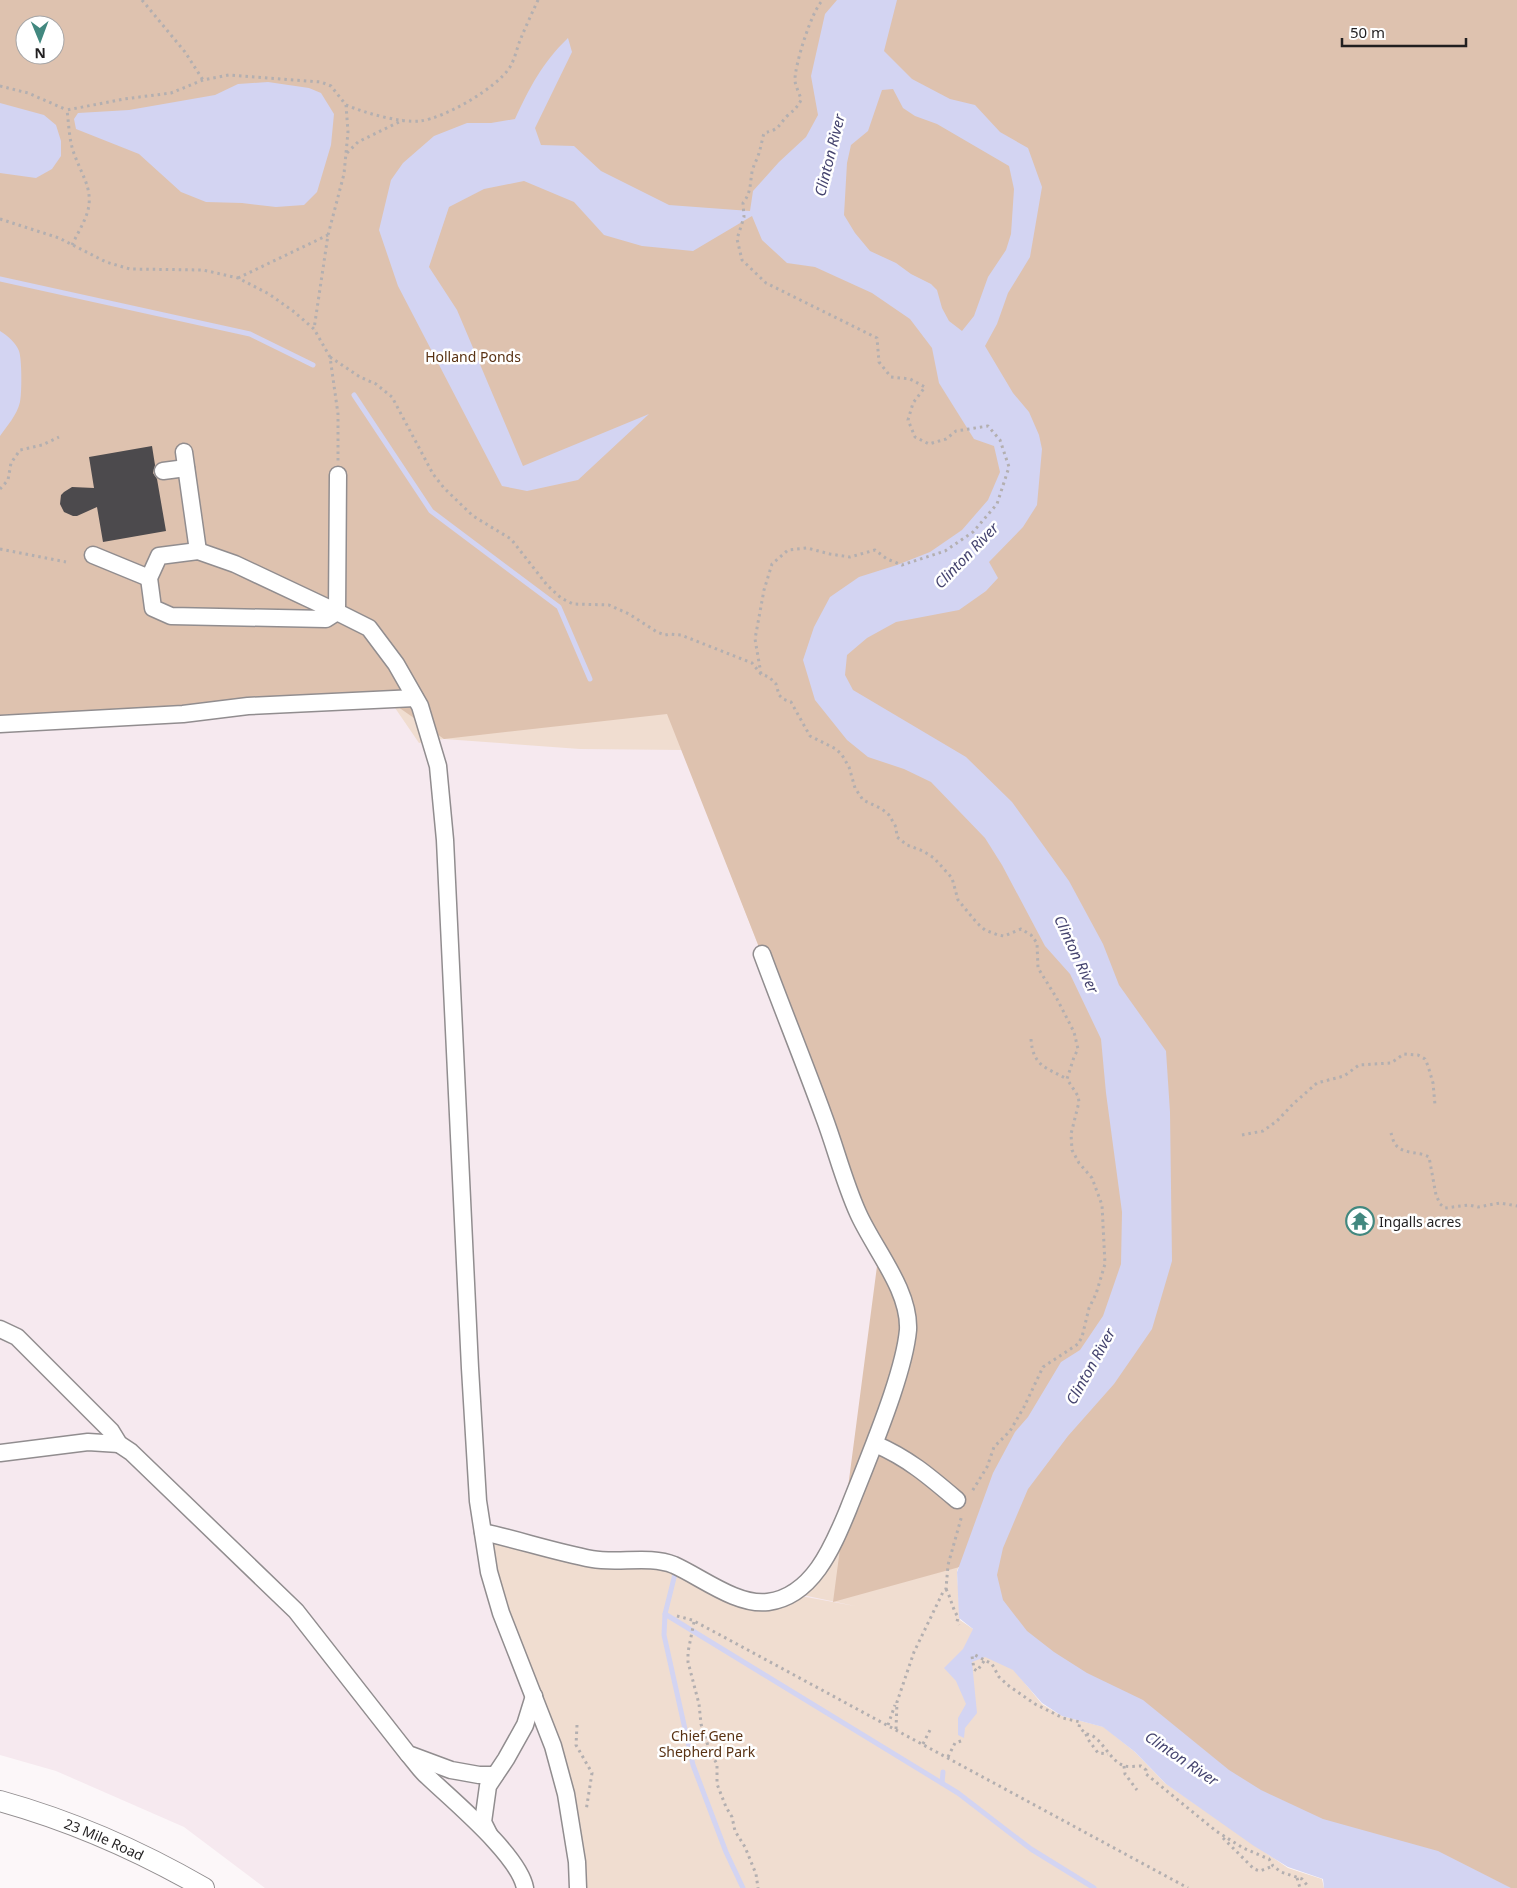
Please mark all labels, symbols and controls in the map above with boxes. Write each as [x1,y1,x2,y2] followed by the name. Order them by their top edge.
[15,15,65,65] north arrow
[1342,15,1466,47] scale bar
[1350,22,1385,42] text: 50 m
[34,44,46,63] text: N
[809,111,849,198] water label: Clinton River
[425,347,521,366] park label: Holland Ponds
[930,517,1003,592] water label: Clinton River
[1050,912,1104,997] water label: Clinton River
[1345,1206,1375,1236] temple icon: Ingalls acres
[1379,1212,1461,1231] place label: Ingalls acres
[1061,1323,1120,1408] water label: Clinton River
[659,1726,756,1761] park label: Chief Gene Shepherd Park
[1142,1726,1223,1790] water label: Clinton River
[62,1813,147,1864] street label: 23 Mile Road

